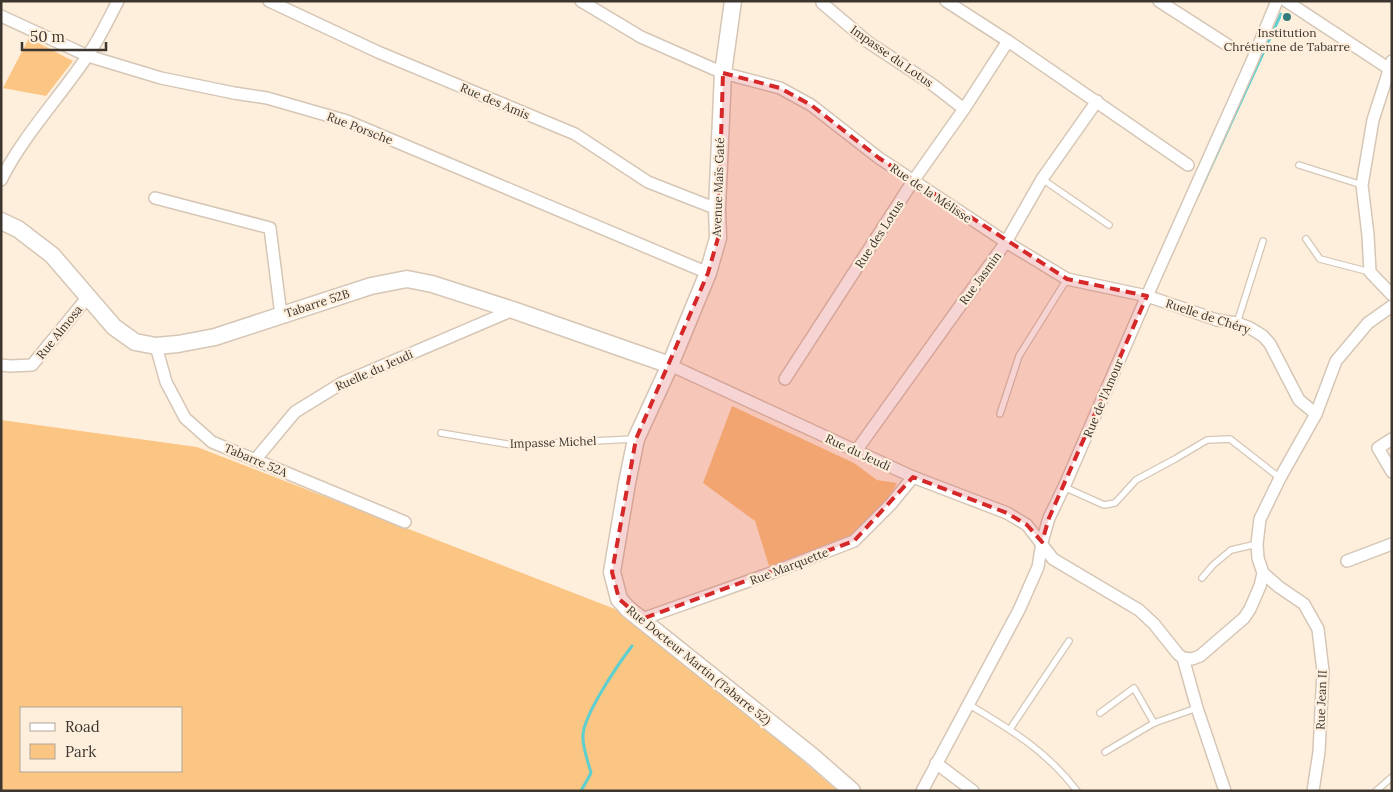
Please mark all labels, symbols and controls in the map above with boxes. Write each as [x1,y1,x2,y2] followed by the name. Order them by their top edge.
[1281,11,1293,23] marker: Institution Chrétienne de Tabarre
[22,20,106,52] scale bar
[848,22,937,90] street label: Impasse du Lotus
[1224,25,1351,54] place label: Institution Chrétienne de Tabarre
[30,27,65,46] text: 50 m
[458,80,532,123] street label: Rue des Amis
[325,109,396,148] street label: Rue Porsche
[709,136,727,238] street label: Avenue Maïs Gaté
[887,160,975,226] street label: Rue de la Mélisse
[851,197,907,271] street label: Rue des Lotus
[956,249,1004,307] street label: Rue Jasmin
[283,285,351,321] street label: Tabarre 52B
[1164,295,1253,337] street label: Ruelle de Chéry
[33,302,85,362] street label: Rue Almosa
[333,346,415,394] street label: Ruelle du Jeudi
[1080,356,1127,440] street label: Rue de l'Amour
[823,430,893,474] street label: Rue du Jeudi
[510,433,596,451] street label: Impasse Michel
[222,440,290,480] street label: Tabarre 52A
[748,544,831,588] street label: Rue Marquette
[623,602,774,729] street label: Rue Docteur Martin (Tabarre 52)
[1312,670,1330,730] street label: Rue Jean II
[20,707,182,772] legend
[65,717,100,736] text: Road
[65,742,96,761] text: Park

